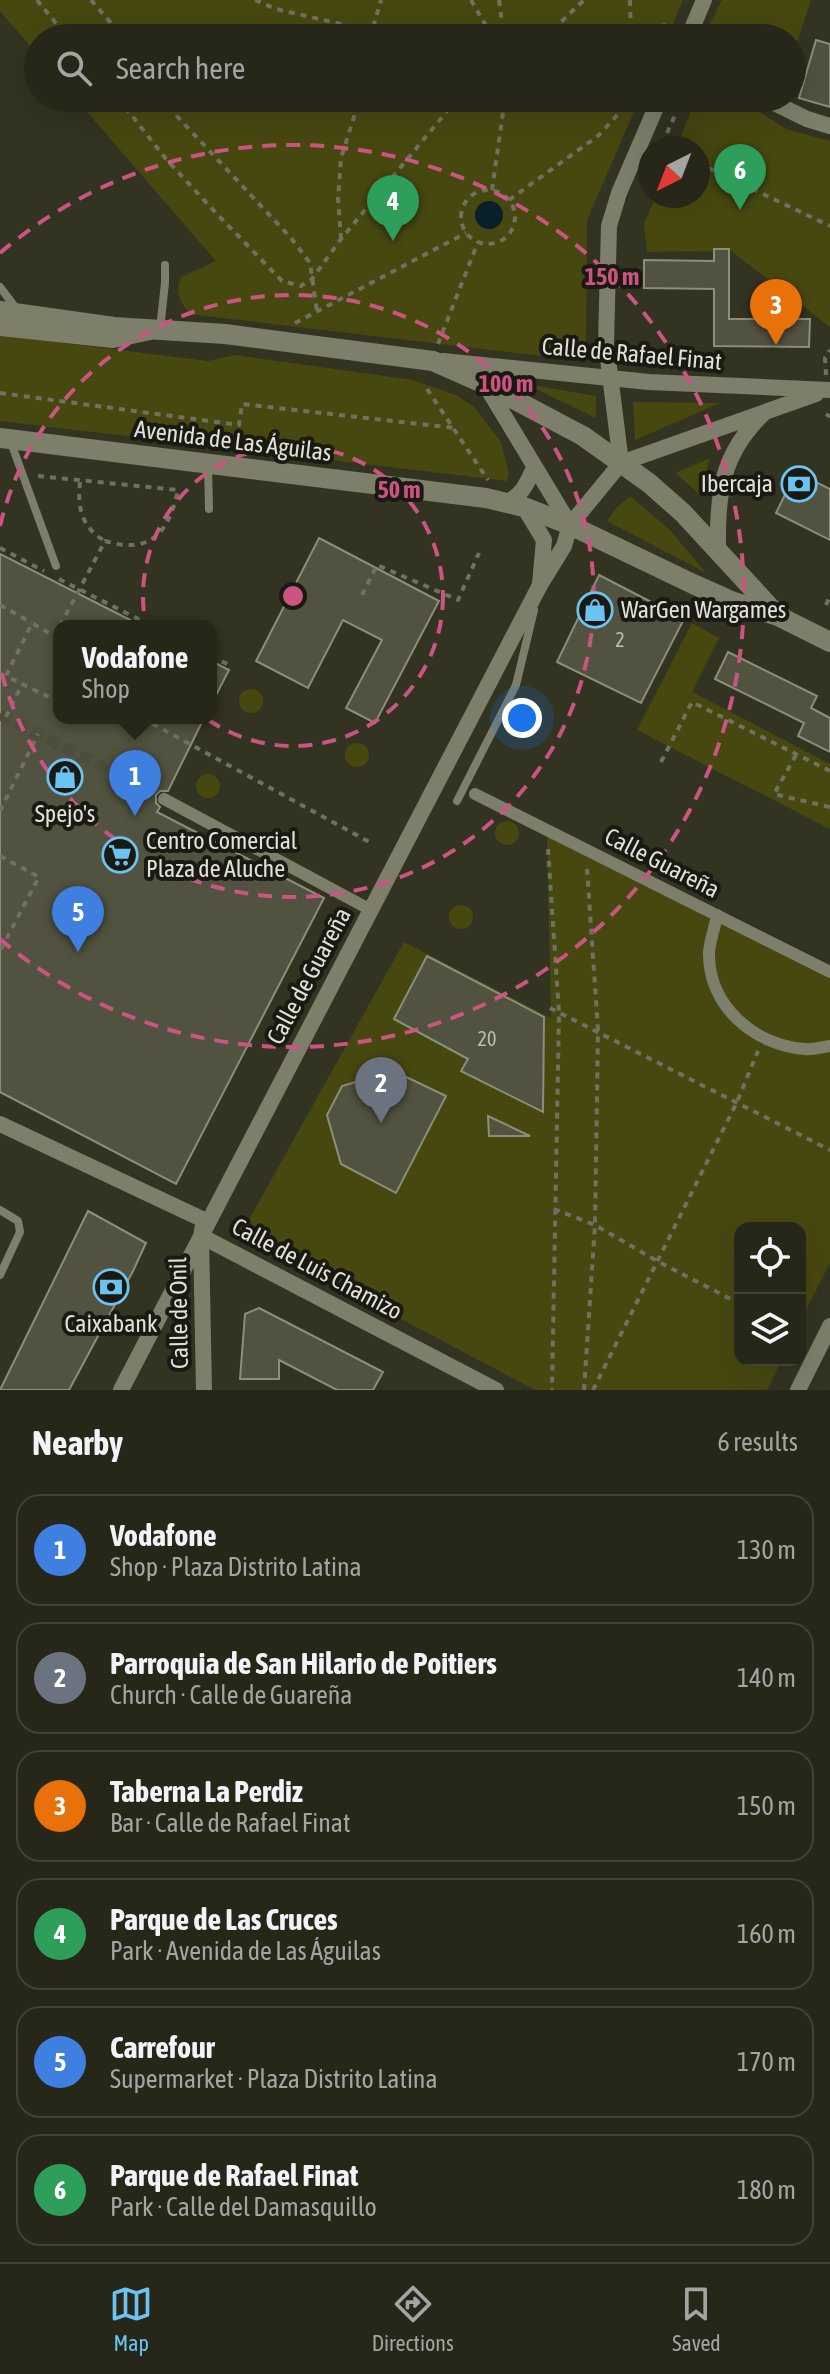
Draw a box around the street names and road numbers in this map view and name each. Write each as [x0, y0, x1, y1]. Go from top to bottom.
street label: Calle de Rafael Finat [541, 332, 723, 375]
street label: Avenida de Las Águilas [133, 415, 333, 466]
street label: Calle Guareña [600, 822, 724, 903]
street label: Calle de Guareña [261, 903, 356, 1049]
street label: Calle de Luis Chamizo [228, 1212, 407, 1325]
street label: Calle de Onil [164, 1256, 193, 1369]

